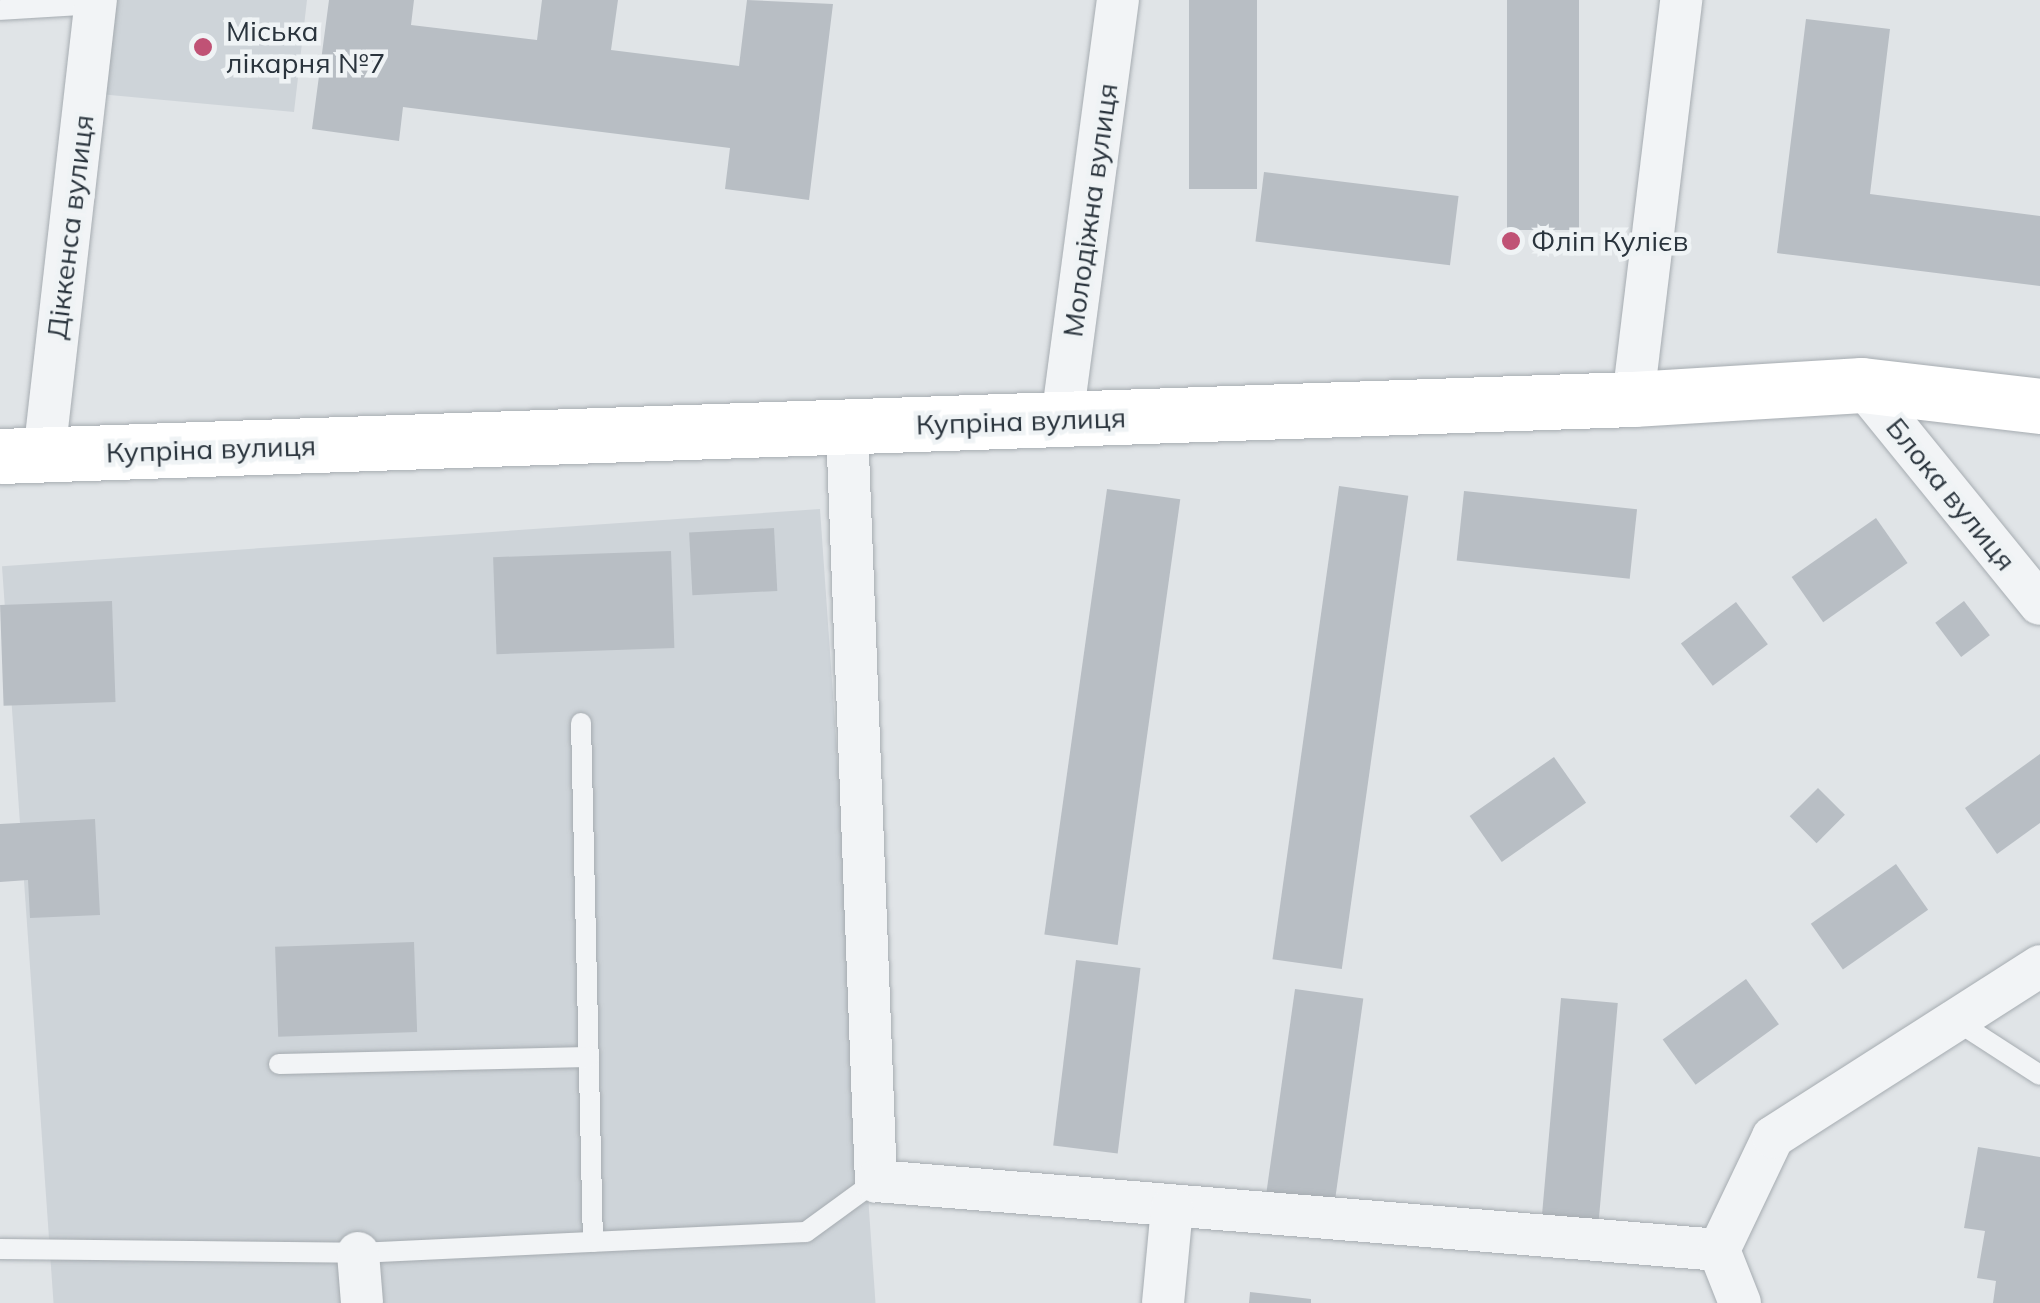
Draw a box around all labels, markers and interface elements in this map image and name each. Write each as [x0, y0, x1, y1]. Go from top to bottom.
place label: Міська лікарня №7 [226, 14, 385, 80]
marker: Міська лікарня №7 [190, 34, 216, 60]
street label: Молодіжна вулиця [1056, 81, 1124, 339]
street label: Діккенса вулиця [40, 113, 100, 341]
place label: Фліп Кулієв [1531, 224, 1688, 258]
marker: Фліп Кулієв [1500, 230, 1522, 252]
street label: Купріна вулиця [915, 401, 1127, 441]
street label: Блока вулиця [1879, 411, 2023, 577]
street label: Купріна вулиця [105, 429, 317, 469]

